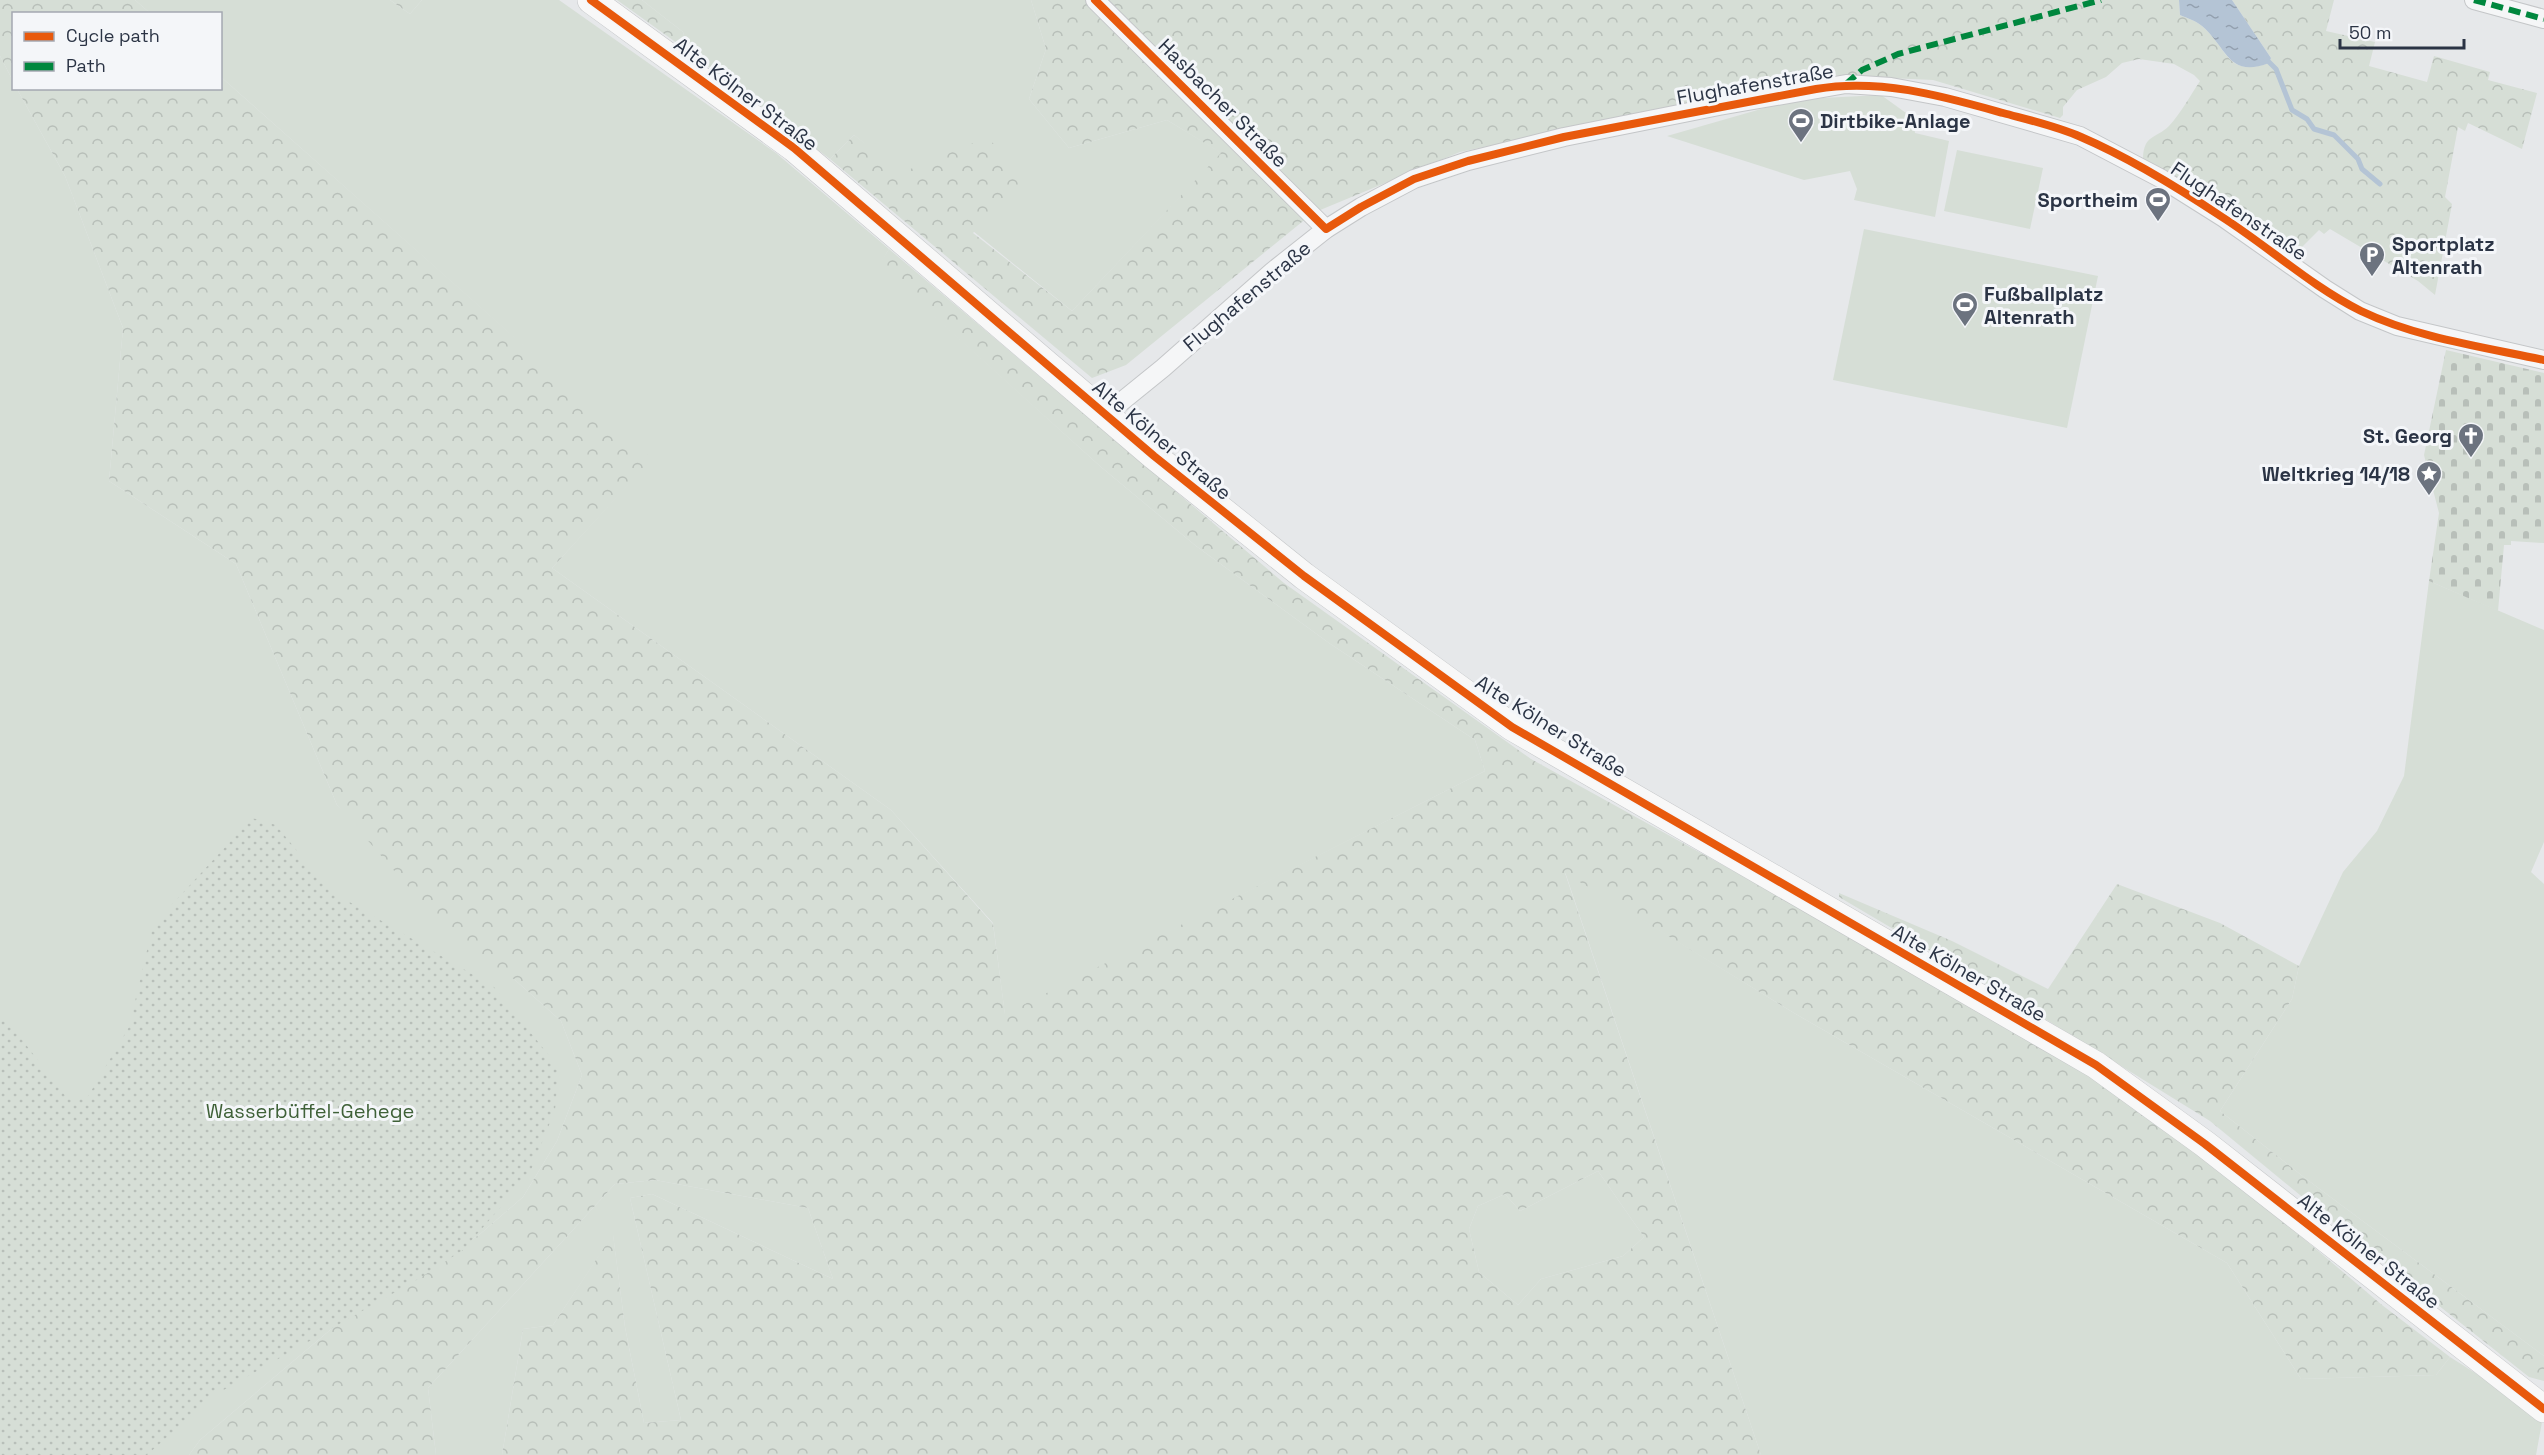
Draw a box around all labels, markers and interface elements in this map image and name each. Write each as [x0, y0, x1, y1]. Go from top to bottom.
legend [12, 12, 222, 90]
scale bar [2340, 12, 2464, 50]
text: 50 m [2349, 21, 2391, 44]
text: Cycle path [66, 24, 160, 47]
street label: Alte Kölner Straße [669, 31, 823, 157]
street label: Hasbacher Straße [1153, 33, 1293, 173]
text: Path [66, 54, 106, 77]
street label: Flughafenstraße [1674, 57, 1836, 111]
sports icon: Dirtbike-Anlage [1786, 106, 1816, 144]
place label: Dirtbike-Anlage [1820, 108, 1970, 134]
street label: Flughafenstraße [2166, 156, 2312, 266]
sports icon: Sportheim [2143, 185, 2173, 223]
place label: Sportheim [2038, 187, 2138, 213]
place label: Sportplatz Altenrath [2392, 231, 2495, 280]
street label: Flughafenstraße [1178, 235, 1316, 357]
parking icon: Sportplatz Altenrath [2357, 240, 2387, 278]
place label: Fußballplatz Altenrath [1984, 281, 2103, 330]
sports icon: Fußballplatz Altenrath [1950, 290, 1980, 328]
street label: Alte Kölner Straße [1087, 374, 1237, 506]
church icon: St. Georg [2456, 421, 2486, 459]
place label: St. Georg [2363, 423, 2452, 449]
place icon: Weltkrieg 14/18 [2414, 459, 2444, 497]
place label: Weltkrieg 14/18 [2262, 461, 2410, 487]
street label: Alte Kölner Straße [1470, 669, 1632, 783]
street label: Alte Kölner Straße [1887, 918, 2051, 1028]
park label: Wasserbüffel-Gehege [206, 1098, 414, 1124]
street label: Alte Kölner Straße [2293, 1187, 2445, 1315]

